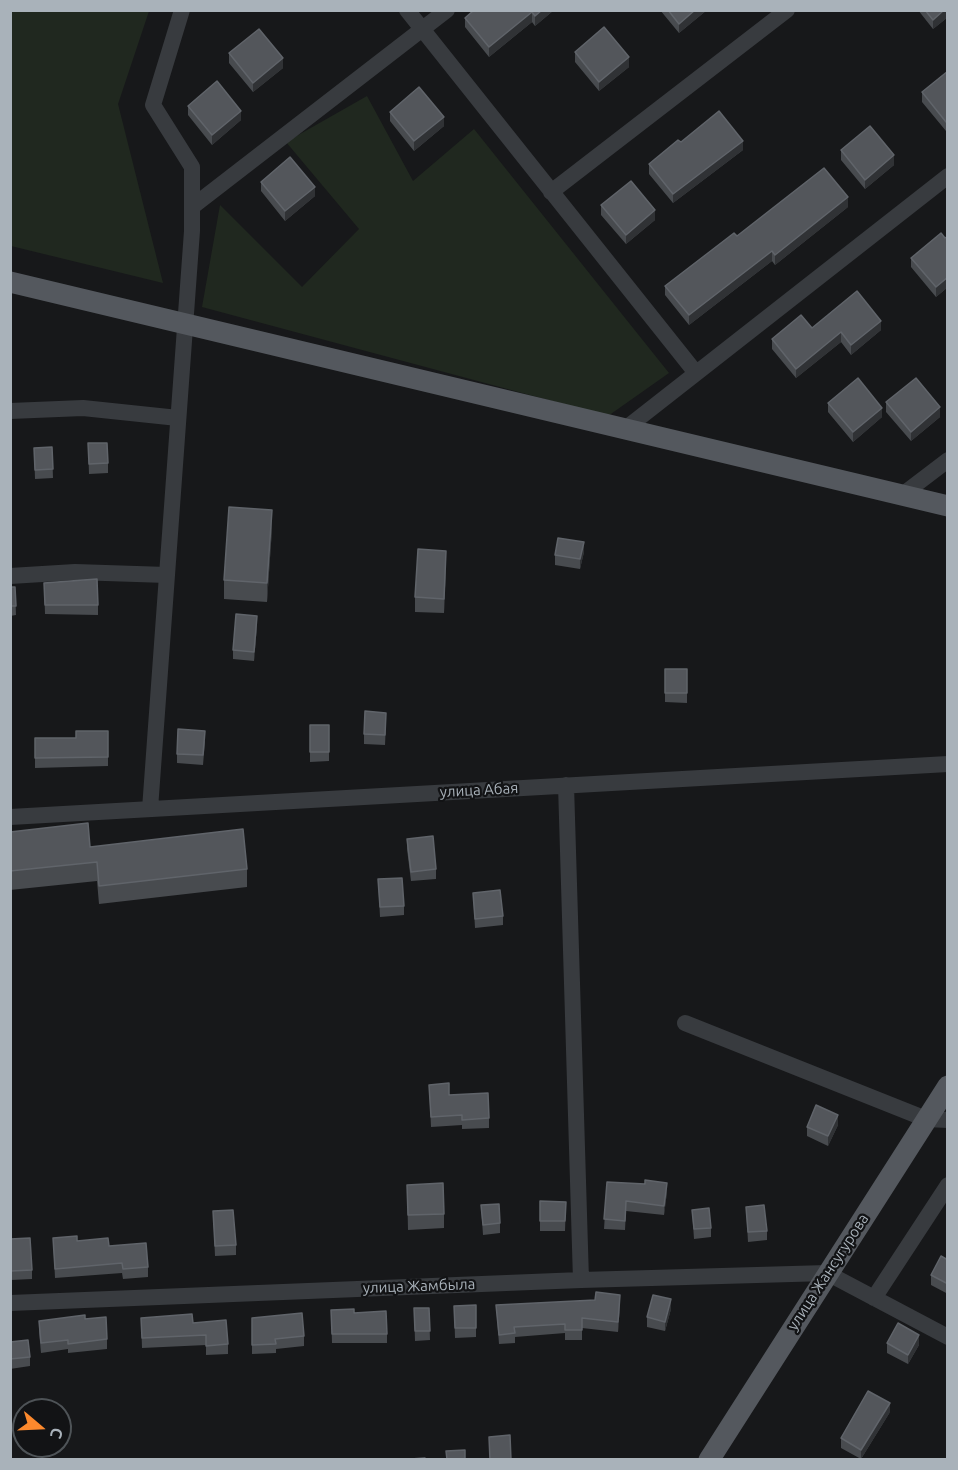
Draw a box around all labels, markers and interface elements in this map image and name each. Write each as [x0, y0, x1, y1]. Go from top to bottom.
street label: улица Абая [439, 779, 519, 801]
street label: улица Жансугурова [784, 1210, 872, 1334]
street label: улица Жамбыла [362, 1275, 476, 1297]
north arrow [12, 1398, 72, 1458]
text: С [47, 1425, 67, 1441]

